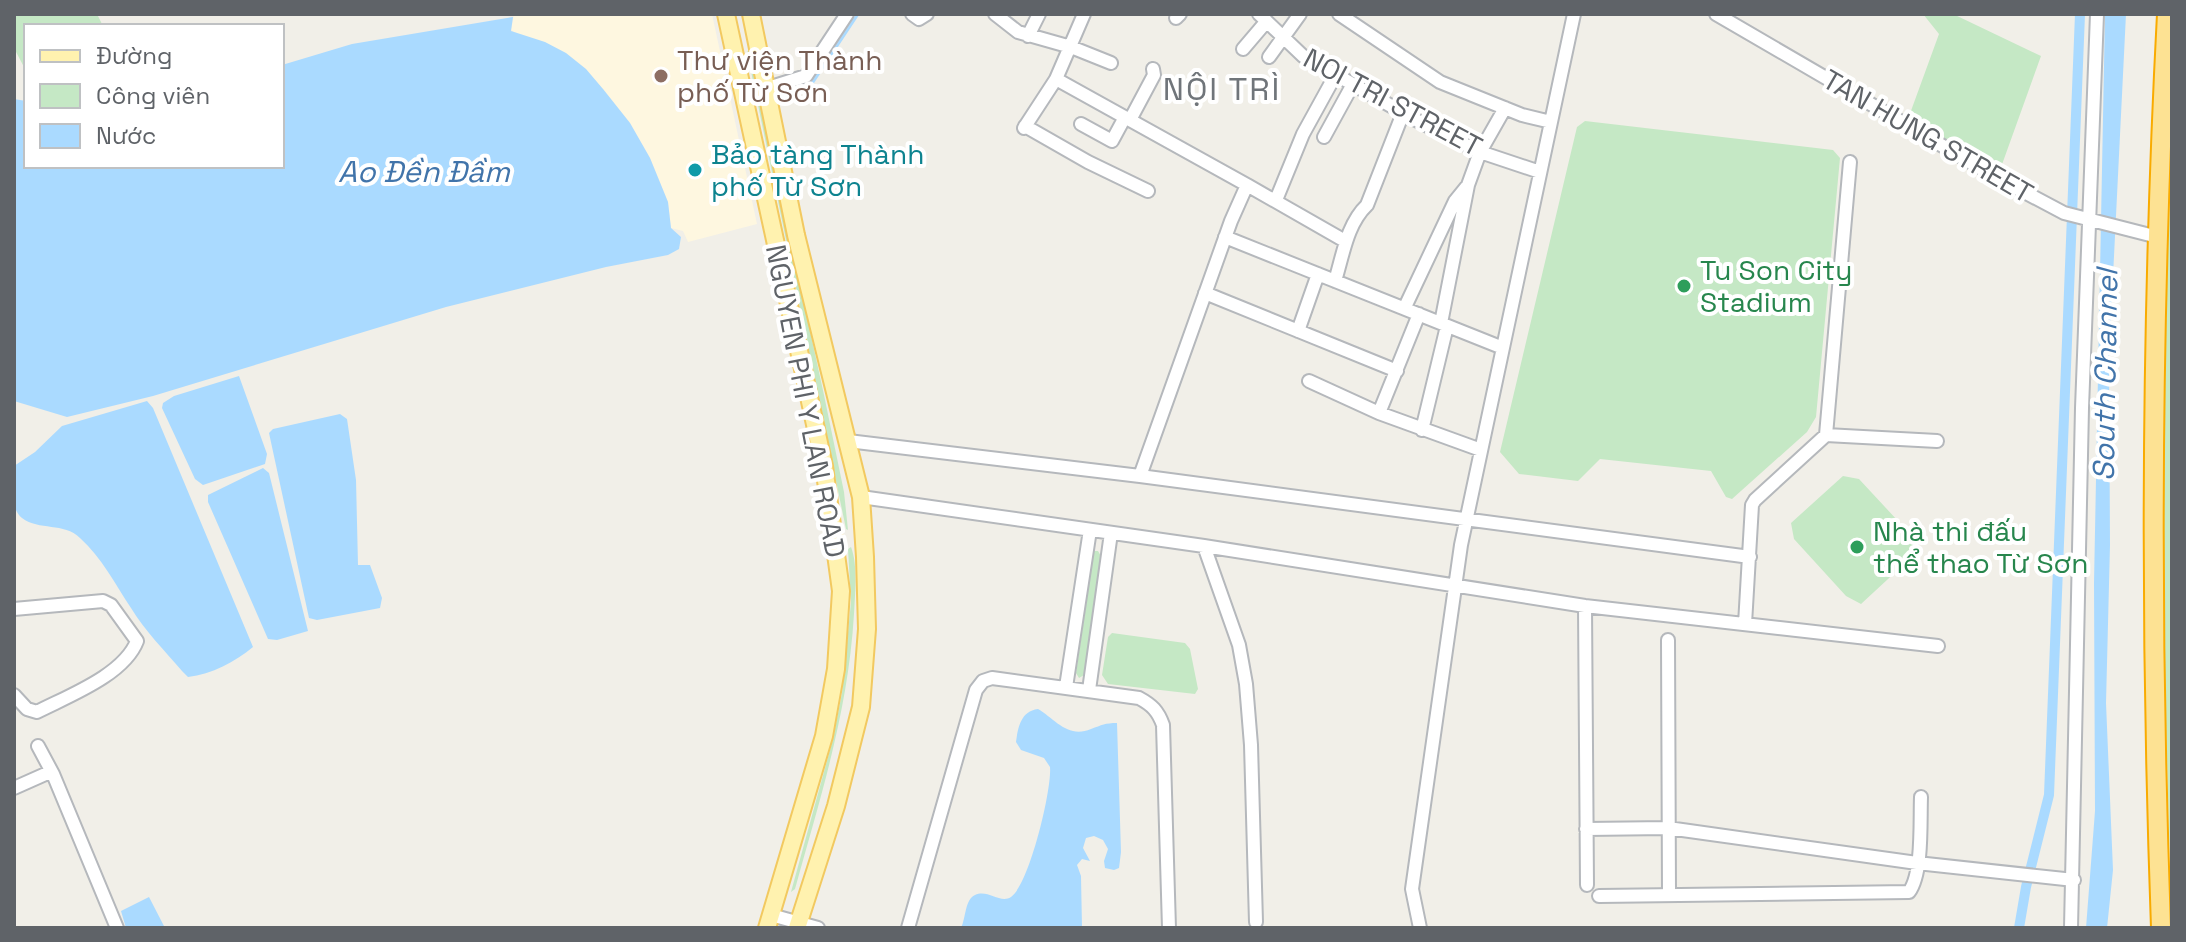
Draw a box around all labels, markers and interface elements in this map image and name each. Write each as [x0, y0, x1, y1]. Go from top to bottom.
legend [24, 24, 284, 168]
text: Đường [96, 40, 172, 71]
street label: NOI TRI STREET [1297, 40, 1489, 164]
place label: Thư viện Thành phố Từ Sơn [677, 42, 882, 110]
street label: TAN HUNG STREET [1816, 61, 2040, 211]
marker: Thư viện Thành phố Từ Sơn [652, 67, 670, 85]
district label: NỘI TRÌ [1163, 69, 1281, 109]
text: Công viên [96, 80, 210, 111]
text: Nước [96, 120, 156, 151]
place label: Bảo tàng Thành phố Từ Sơn [711, 136, 924, 204]
water label: Ao Đền Đầm [338, 152, 511, 191]
marker: Bảo tàng Thành phố Từ Sơn [686, 161, 704, 179]
street label: NGUYEN PHI Y LAN ROAD [758, 241, 854, 561]
place label: Tu Son City Stadium [1700, 252, 1852, 320]
water label: South Channel [2084, 265, 2126, 481]
marker: Tu Son City Stadium [1675, 277, 1693, 295]
place label: Nhà thi đấu thể thao Từ Sơn [1873, 513, 2088, 581]
marker: Nhà thi đấu thể thao Từ Sơn [1848, 538, 1866, 556]

